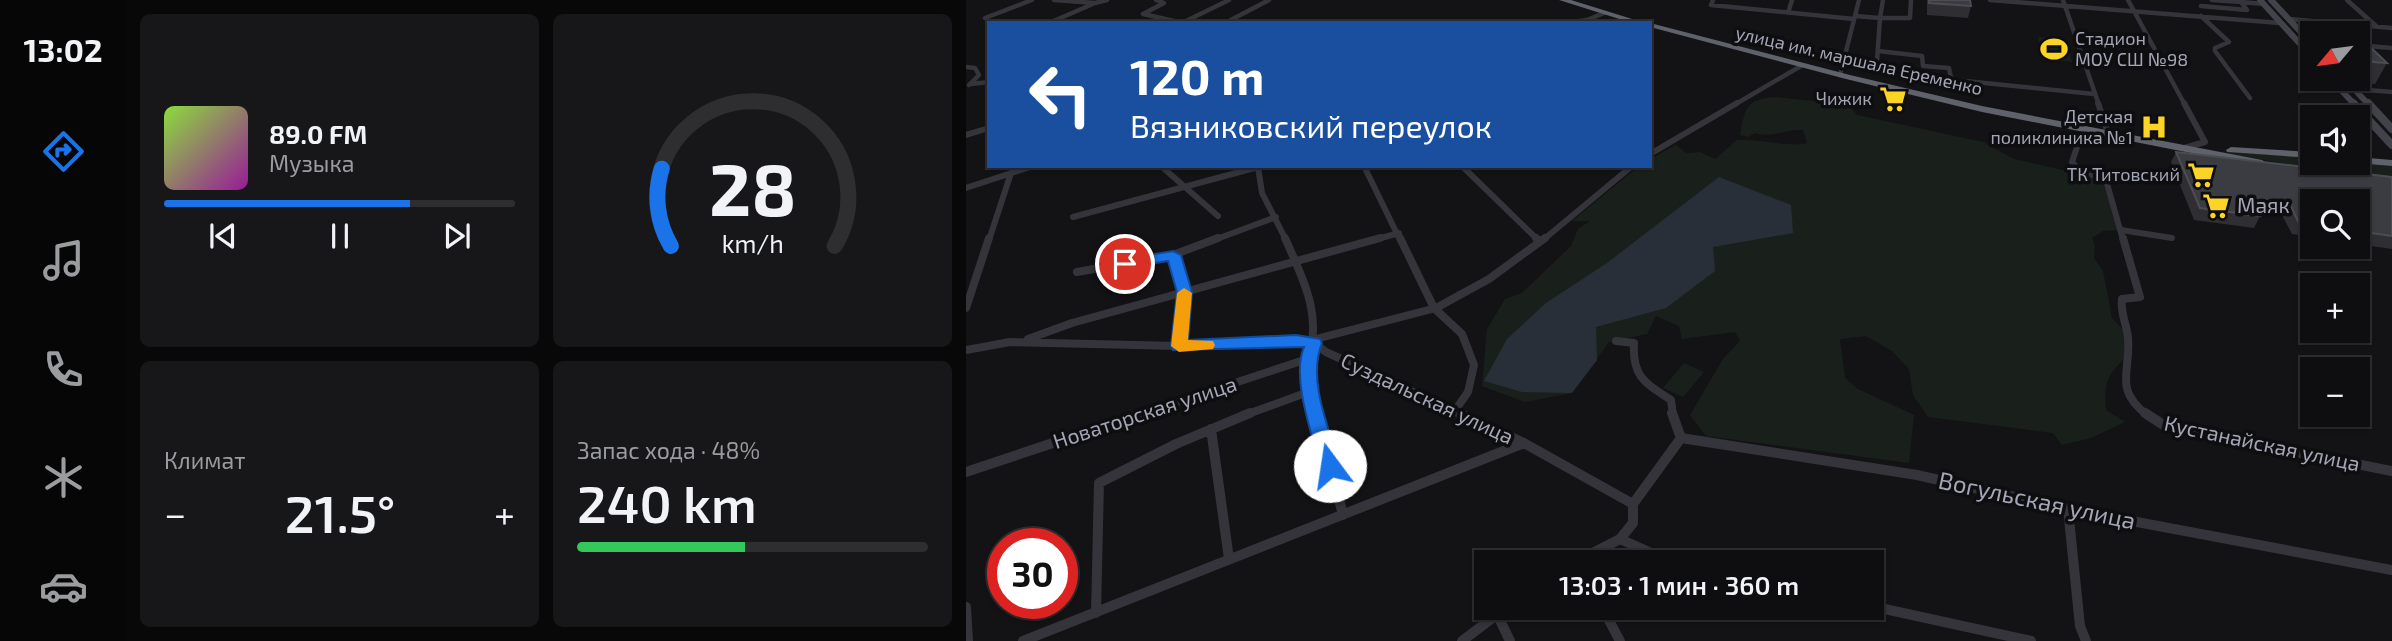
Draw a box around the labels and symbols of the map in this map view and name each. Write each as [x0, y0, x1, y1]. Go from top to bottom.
street label: улица им. маршала Еременко [1734, 21, 1985, 99]
north arrow [2300, 21, 2370, 91]
place label: Стадион МОУ СШ №98 [2075, 27, 2188, 70]
sports icon: Стадион МОУ СШ №98 [2039, 34, 2069, 64]
supermarket icon: Чижик [1878, 84, 1908, 114]
place label: Чижик [1816, 87, 1872, 109]
place label: Детская поликлиника №1 [1990, 105, 2133, 148]
hospital icon: Детская поликлиника №1 [2139, 112, 2169, 142]
supermarket icon: ТК Титовский [2186, 160, 2216, 190]
place label: ТК Титовский [2067, 163, 2180, 185]
supermarket icon: Маяк [2201, 191, 2231, 221]
place label: Маяк [2237, 192, 2290, 217]
pin [1095, 234, 1155, 294]
street label: Суздальская улица [1337, 347, 1518, 450]
street label: Новаторская улица [1050, 370, 1240, 454]
street label: Кустанайская улица [2162, 410, 2363, 476]
position arrow [1293, 429, 1367, 503]
street label: Вогульская улица [1936, 464, 2139, 536]
speed limit sign: 30 [987, 528, 1078, 619]

